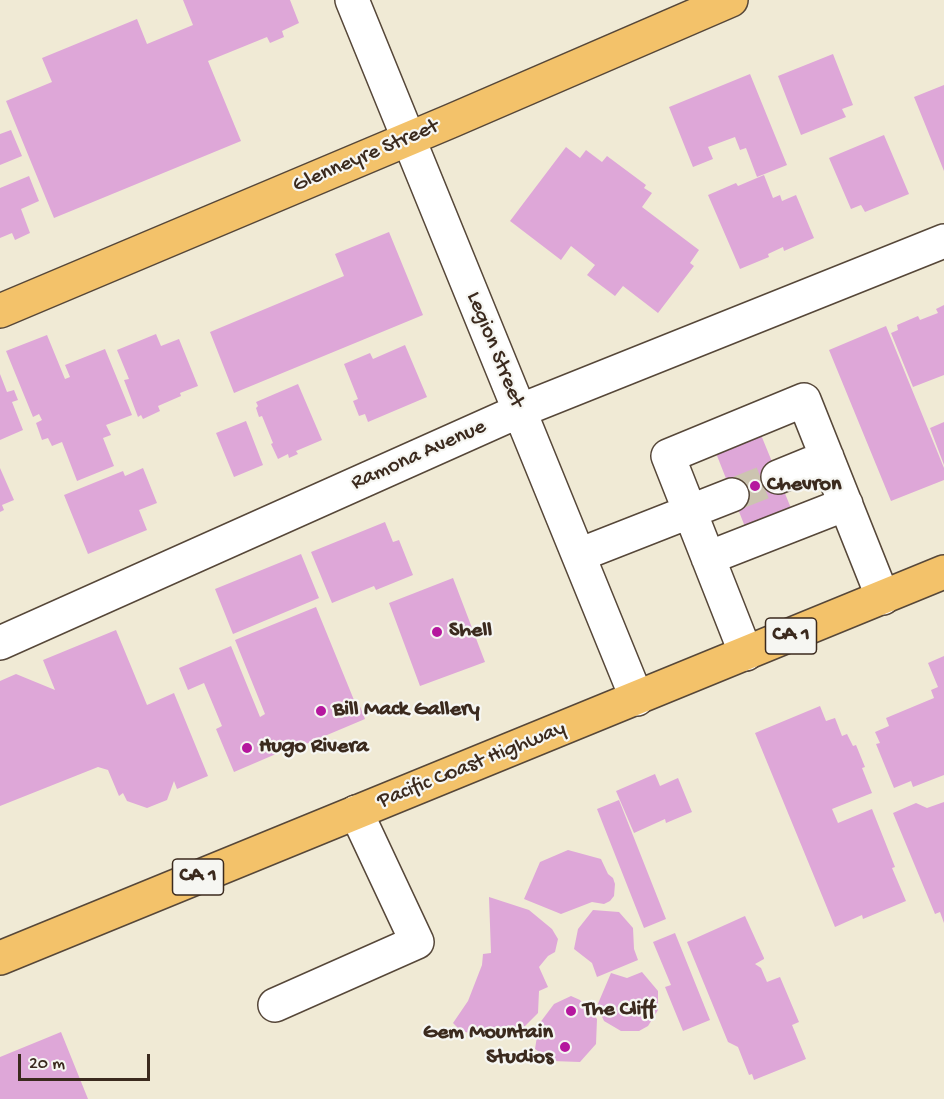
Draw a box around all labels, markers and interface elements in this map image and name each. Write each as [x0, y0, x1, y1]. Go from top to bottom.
street label: Glenneyre Street [289, 114, 443, 200]
street label: Legion Street [459, 288, 529, 412]
street label: Ramona Avenue [347, 414, 491, 498]
place label: Chevron [767, 473, 841, 499]
marker: Chevron [748, 479, 762, 493]
road number: CA 1 [766, 618, 816, 654]
place label: Shell [449, 619, 492, 645]
marker: Shell [430, 625, 444, 639]
place label: Bill Mack Gallery [333, 698, 480, 724]
marker: Bill Mack Gallery [314, 704, 328, 718]
street label: Pacific Coast Highway [374, 716, 570, 816]
place label: Hugo Rivera [259, 735, 368, 761]
marker: Hugo Rivera [240, 741, 254, 755]
road number: CA 1 [172, 859, 224, 895]
place label: The Cliff [583, 998, 655, 1024]
marker: The Cliff [564, 1004, 578, 1018]
place label: Gem Mountain Studios [423, 1021, 553, 1072]
marker: Gem Mountain Studios [558, 1040, 572, 1054]
scale bar [21, 1042, 153, 1080]
text: 20 m [29, 1054, 65, 1075]

